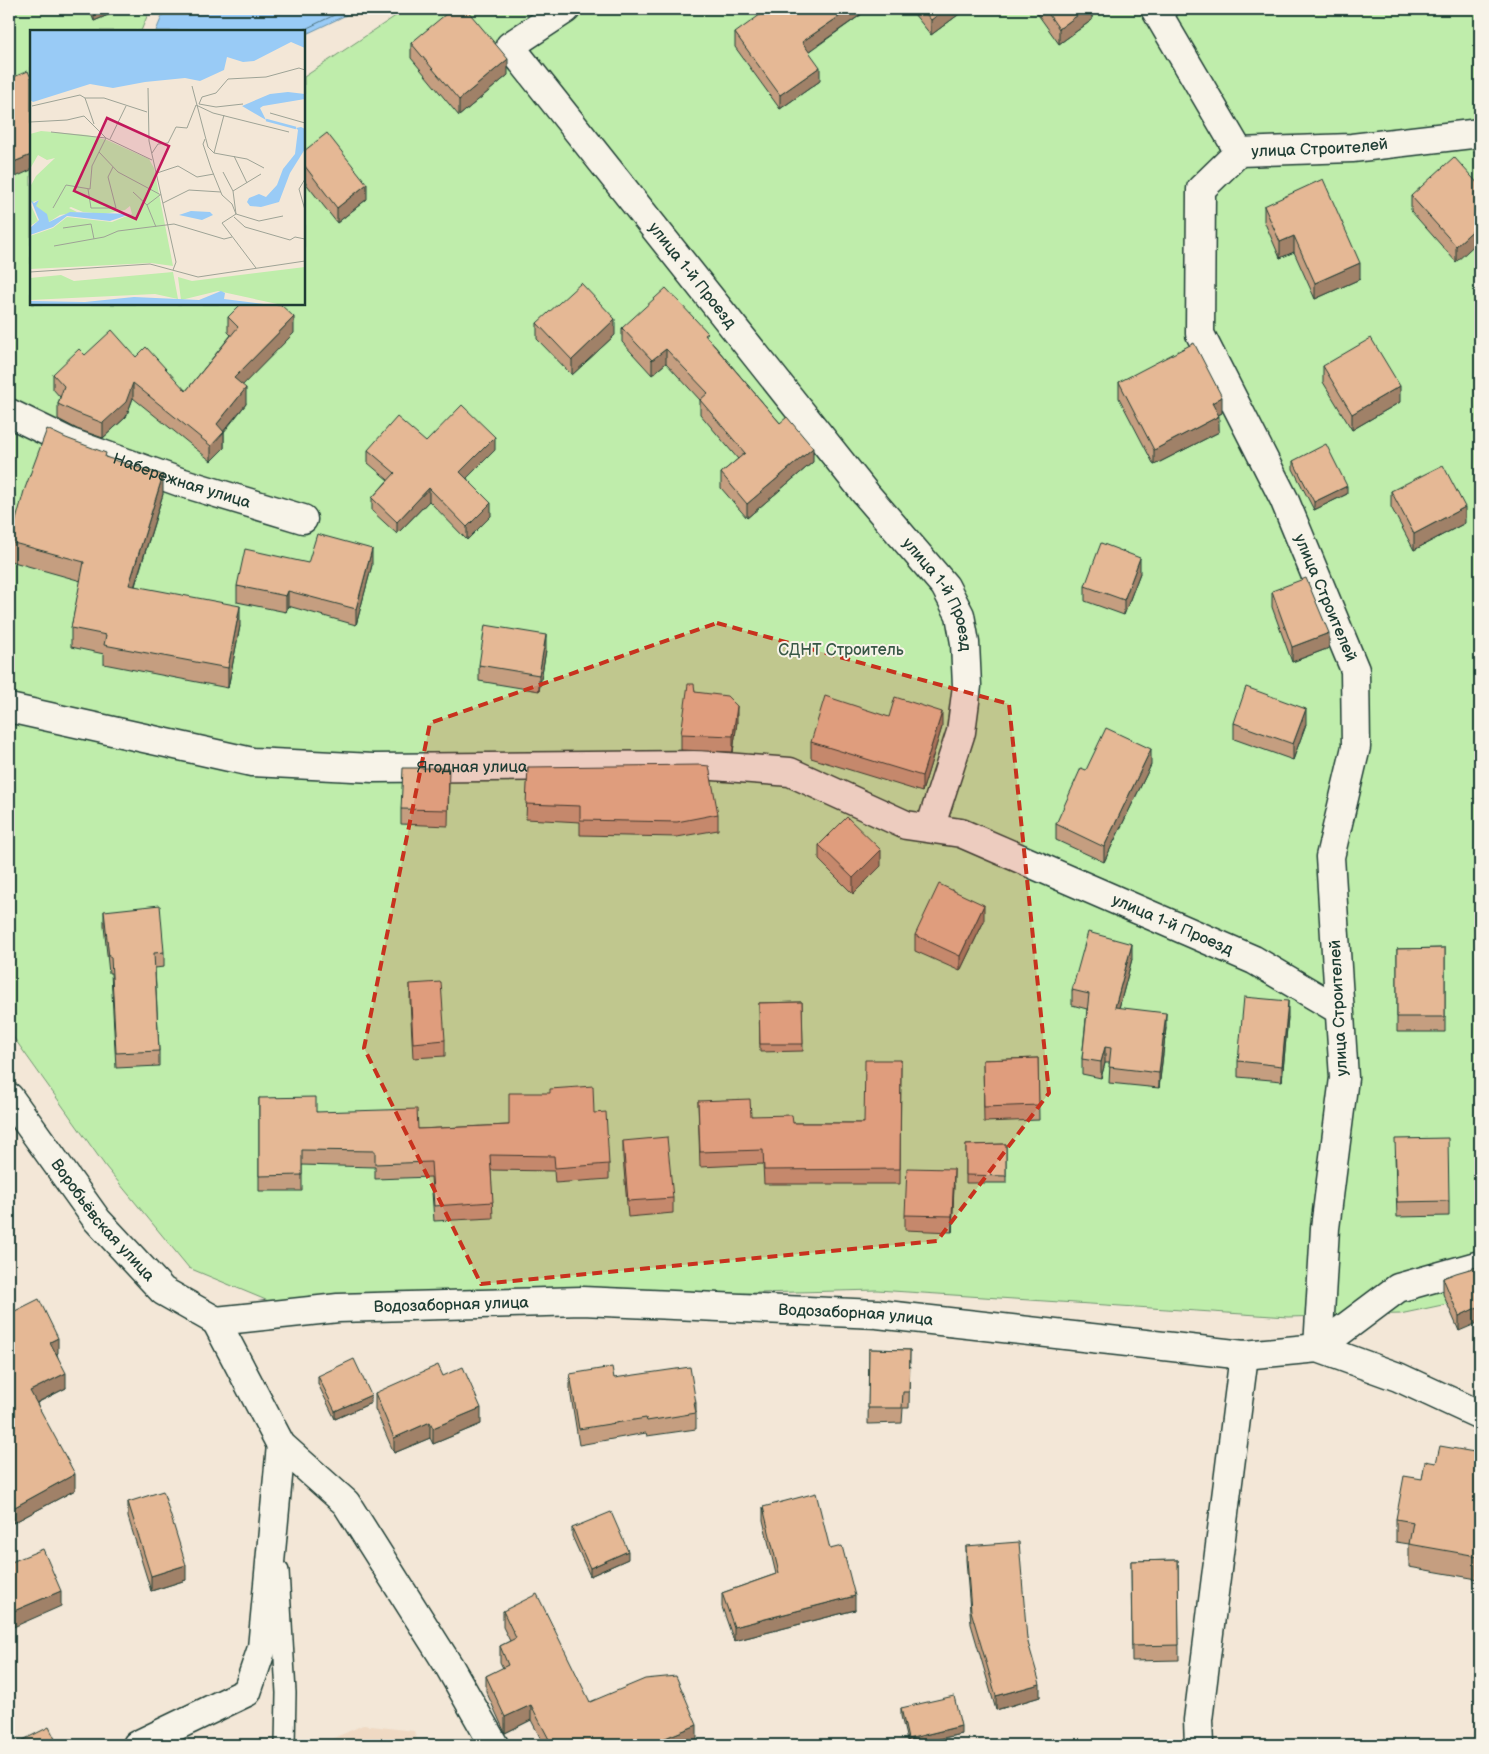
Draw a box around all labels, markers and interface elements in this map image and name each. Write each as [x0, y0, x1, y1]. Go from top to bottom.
inset map [30, 30, 305, 305]
street label: улица Строителей [1251, 134, 1389, 161]
street label: улица 1-й Проезд [644, 219, 740, 332]
street label: Набережная улица [110, 449, 254, 512]
street label: улица Строителей [1290, 531, 1360, 665]
street label: улица 1-й Проезд [898, 534, 975, 652]
park label: СДНТ Строитель [778, 641, 904, 660]
street label: Ягодная улица [416, 757, 528, 777]
street label: улица 1-й Проезд [1109, 890, 1236, 959]
street label: улица Строителей [1326, 939, 1352, 1077]
street label: Воробьёвская улица [47, 1155, 159, 1286]
street label: Водозаборная улица [373, 1293, 530, 1316]
street label: Водозаборная улица [778, 1300, 935, 1330]

